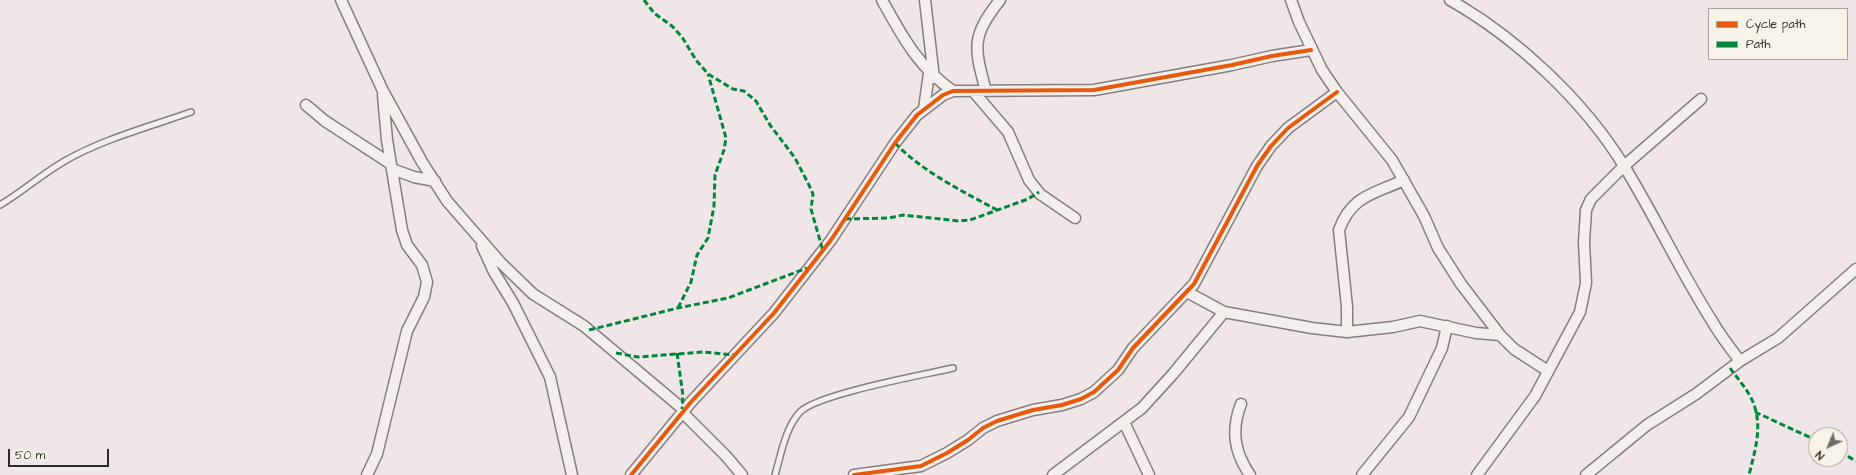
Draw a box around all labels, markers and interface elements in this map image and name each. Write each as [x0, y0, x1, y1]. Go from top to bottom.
legend [1708, 8, 1848, 60]
text: Cycle path [1746, 16, 1805, 33]
text: Path [1746, 36, 1771, 53]
north arrow [1808, 427, 1848, 467]
scale bar [10, 441, 111, 467]
text: 50 m [15, 447, 45, 464]
text: N [1812, 447, 1828, 463]

